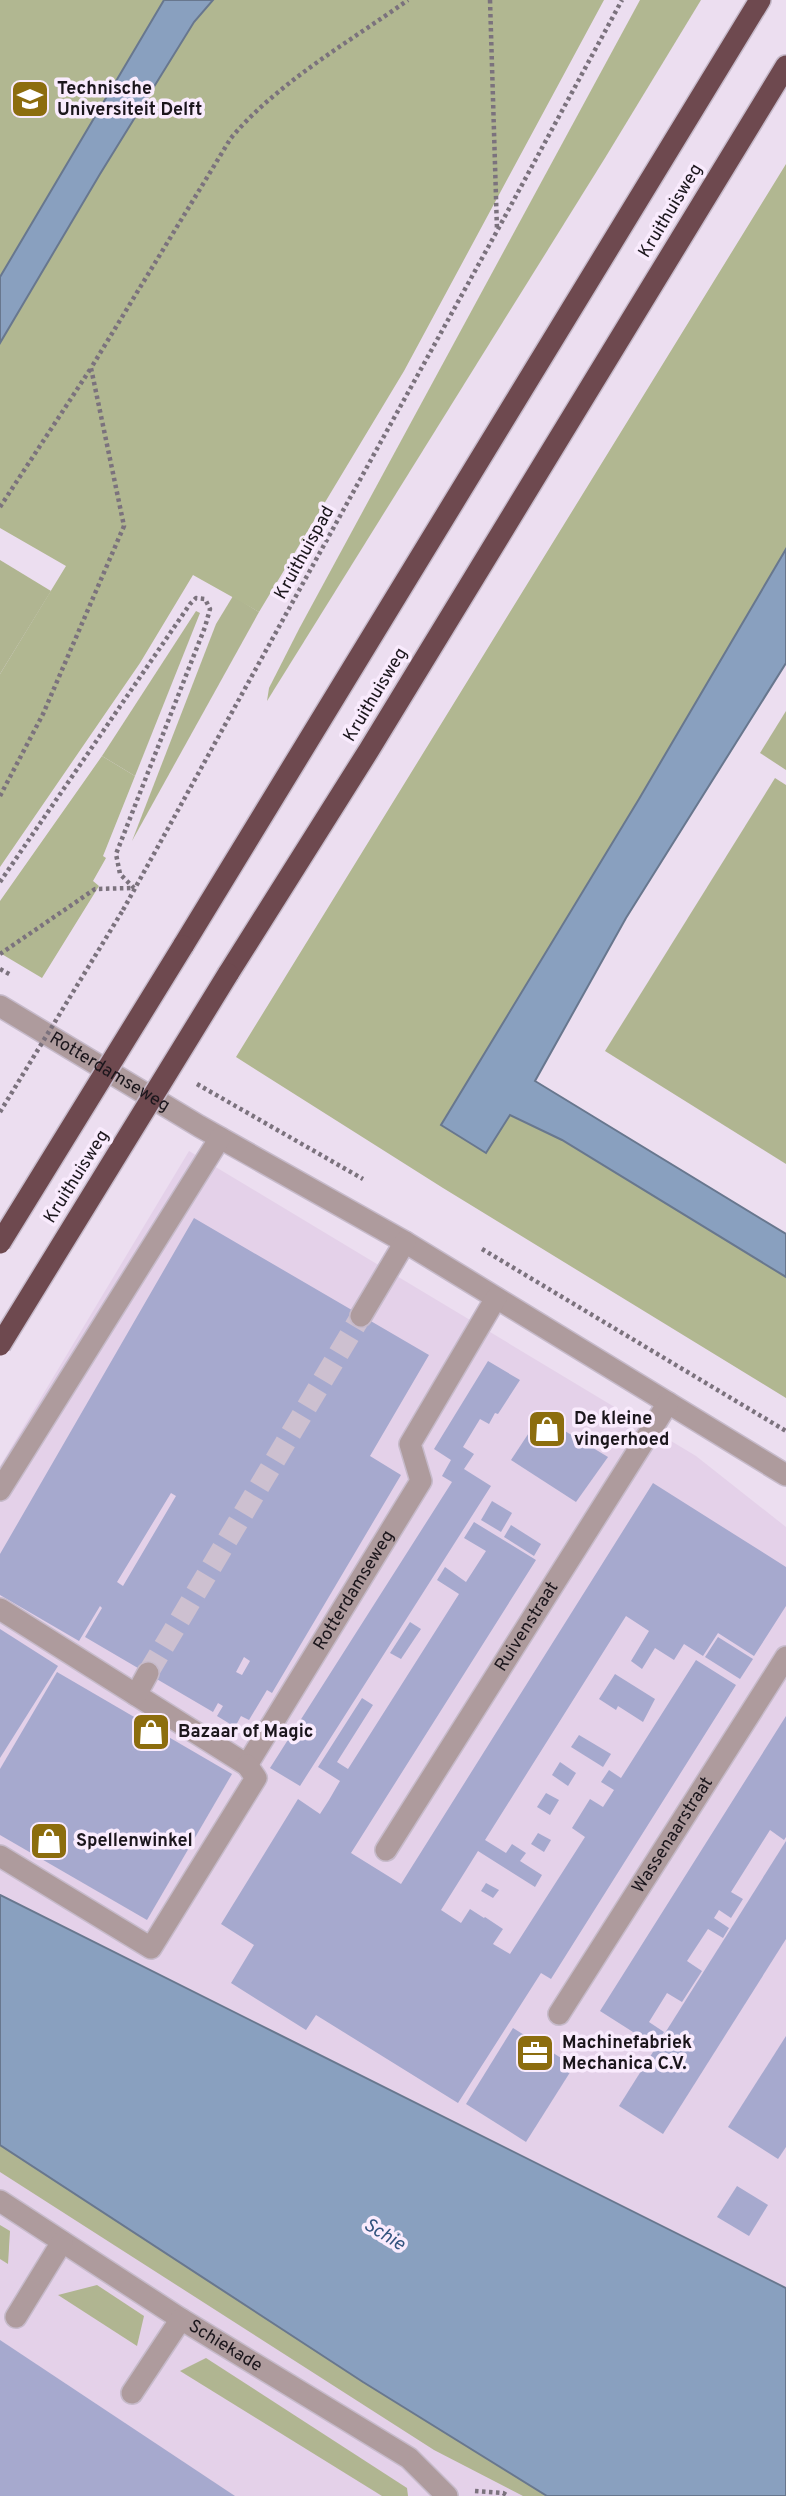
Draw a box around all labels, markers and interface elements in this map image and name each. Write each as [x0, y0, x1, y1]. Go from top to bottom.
school or university icon: Technische Universiteit Delft [9, 78, 51, 120]
place label: Technische Universiteit Delft [57, 78, 202, 122]
street label: Kruithuisweg [634, 160, 708, 262]
street label: Kruithuispad [270, 502, 340, 604]
street label: Kruithuisweg [339, 644, 413, 746]
street label: Rotterdamseweg [45, 1027, 174, 1117]
street label: Kruithuisweg [39, 1126, 115, 1228]
shop icon: De kleine vingerhoed [526, 1408, 568, 1450]
place label: De kleine vingerhoed [574, 1408, 669, 1452]
street label: Rotterdamseweg [309, 1526, 400, 1655]
street label: Ruivenstraat [490, 1577, 564, 1676]
shop icon: Bazaar of Magic [130, 1711, 172, 1753]
place label: Bazaar of Magic [178, 1721, 314, 1744]
street label: Wassenaarstraat [627, 1773, 718, 1898]
shop icon: Spellenwinkel [28, 1820, 70, 1862]
place label: Spellenwinkel [76, 1830, 193, 1853]
office icon: Machinefabriek Mechanica C.V. [514, 2032, 556, 2074]
place label: Machinefabriek Mechanica C.V. [562, 2032, 692, 2076]
water label: Schie [359, 2213, 409, 2257]
street label: Schiekade [184, 2315, 267, 2377]

